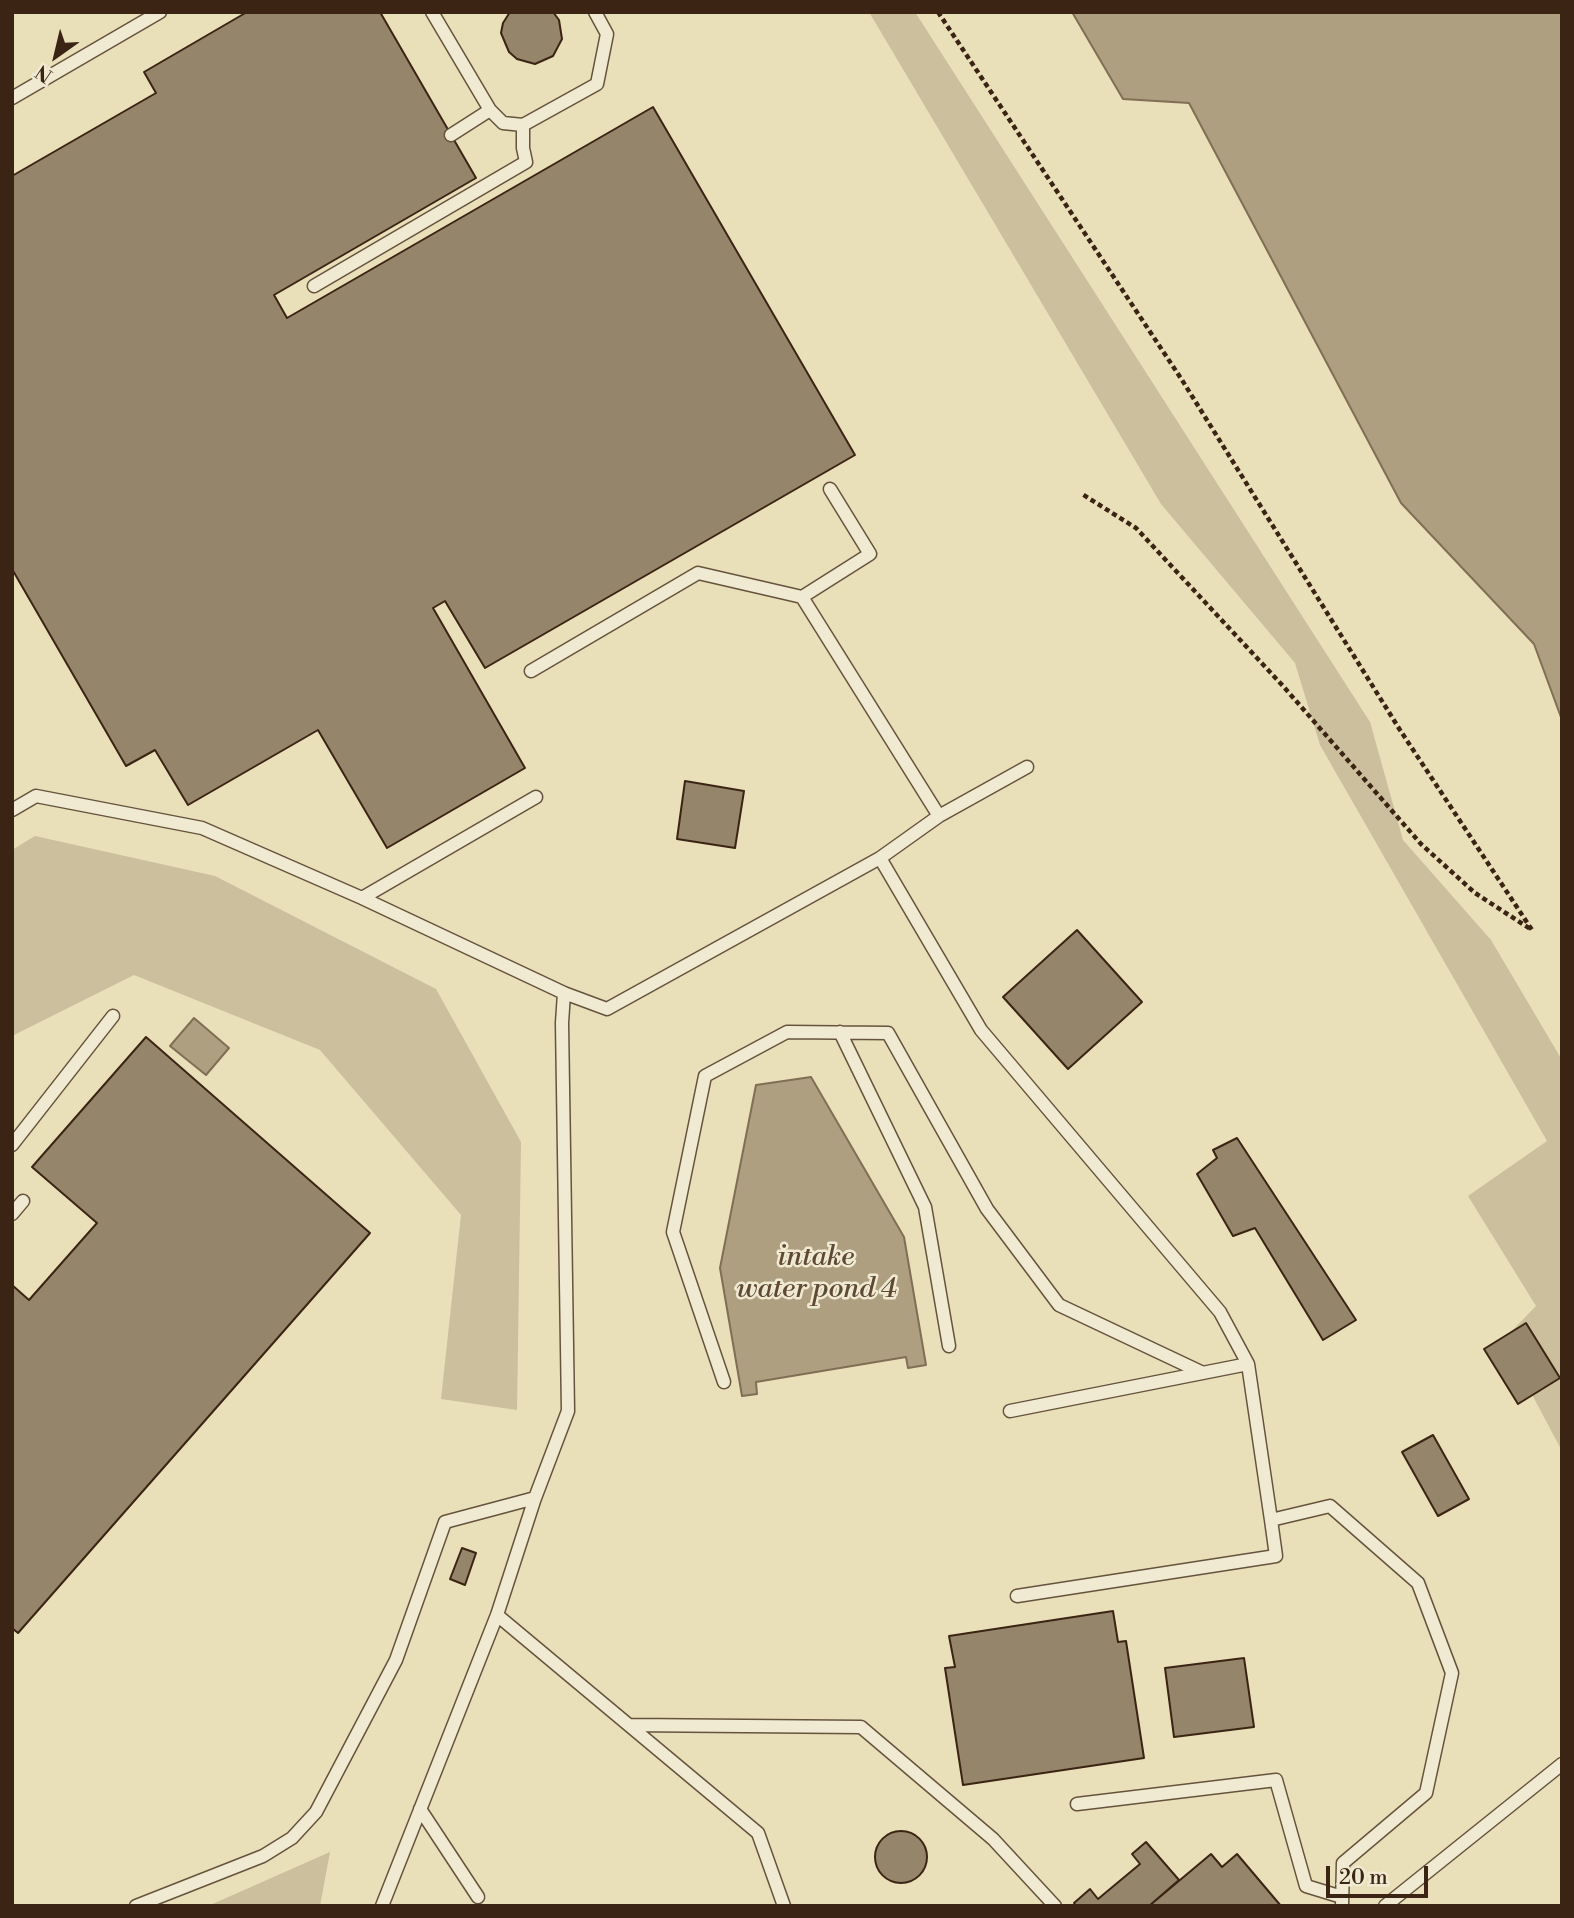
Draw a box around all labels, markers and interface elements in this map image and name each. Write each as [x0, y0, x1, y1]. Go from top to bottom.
north arrow [21, 21, 91, 91]
text: N [31, 59, 57, 88]
water label: intake water pond 4 [736, 1241, 896, 1307]
scale bar [1329, 1852, 1430, 1896]
text: 20 m [1339, 1865, 1388, 1891]

